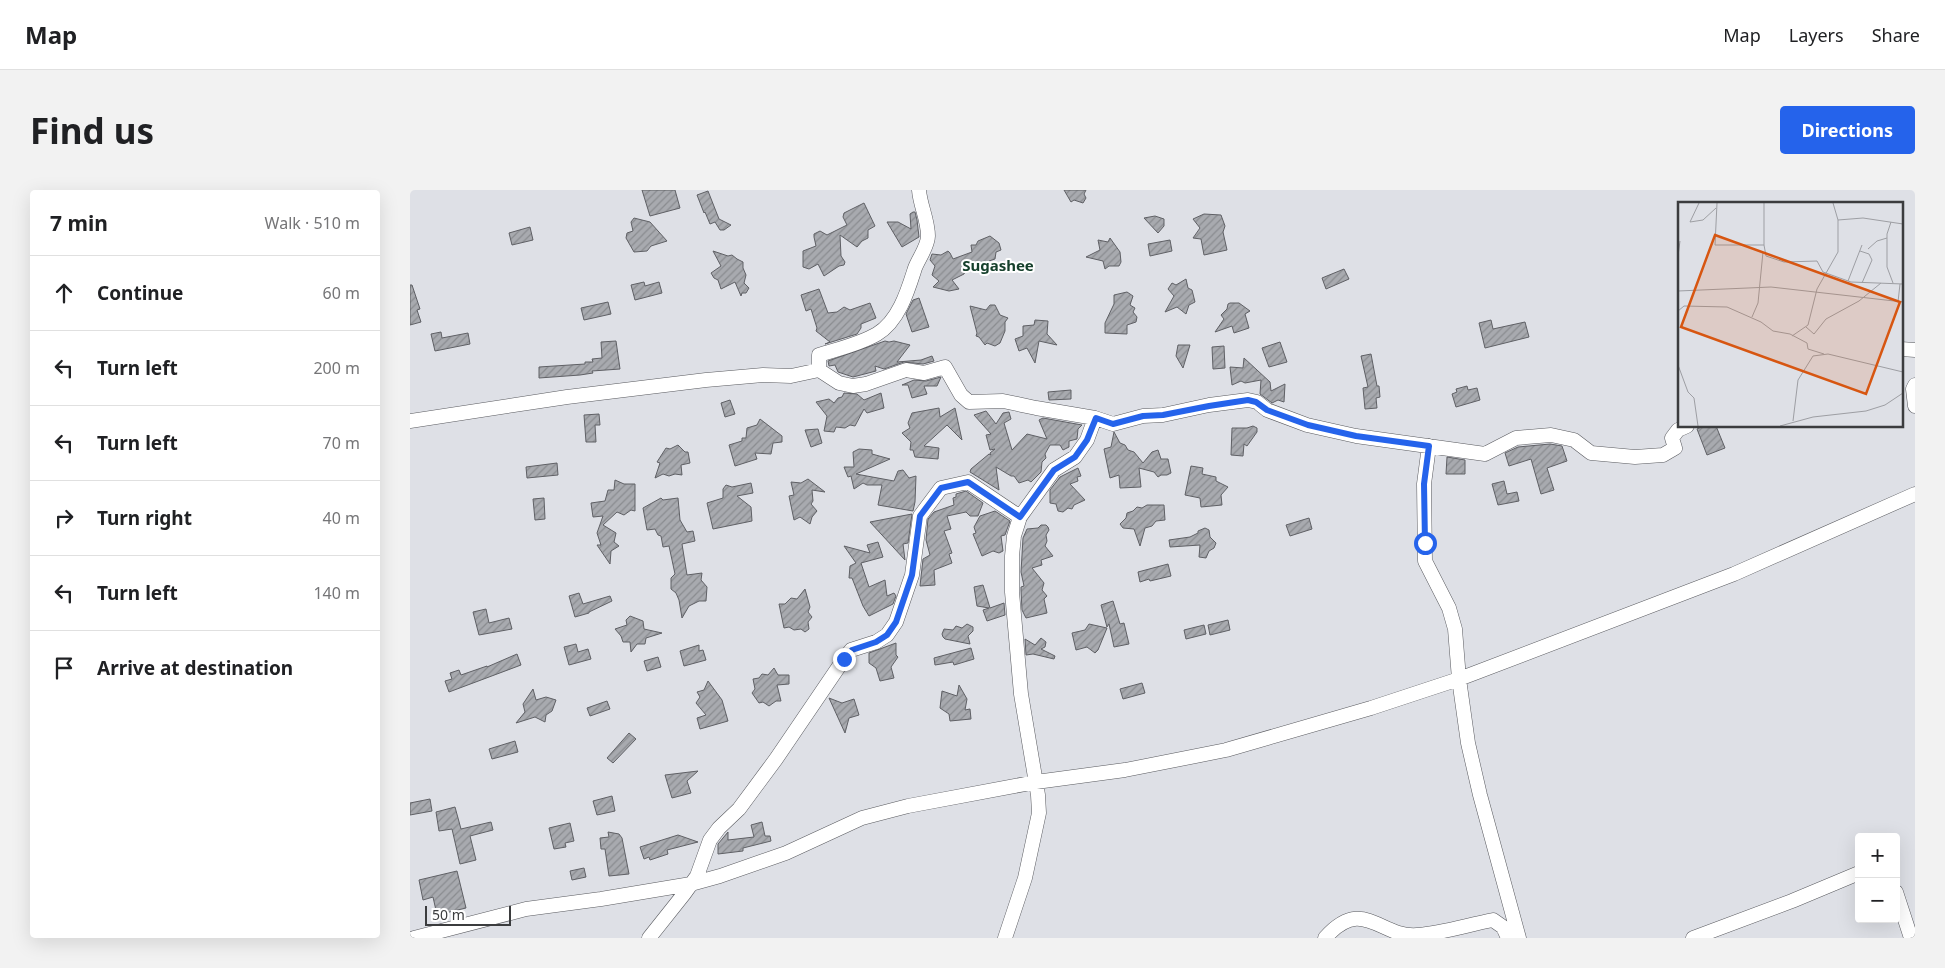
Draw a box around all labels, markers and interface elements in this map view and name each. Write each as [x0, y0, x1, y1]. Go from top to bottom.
text: Map [25, 18, 77, 51]
text: Map [1723, 23, 1761, 47]
text: Layers [1789, 23, 1844, 47]
text: Share [1872, 23, 1920, 47]
button: Directions [1780, 106, 1915, 154]
text: Find us [30, 107, 154, 154]
inset map [1678, 202, 1902, 428]
text: 7 min [50, 209, 108, 237]
text: Walk · 510 m [265, 212, 360, 234]
district label: Sugashee [962, 255, 1034, 275]
icon: ahead [50, 279, 78, 307]
text: Continue [97, 280, 183, 306]
text: 60 m [323, 282, 360, 304]
icon: left [50, 354, 78, 382]
text: Turn left [97, 355, 178, 381]
text: 200 m [313, 357, 360, 379]
icon: left [50, 429, 78, 457]
text: Turn left [97, 430, 178, 456]
text: 70 m [323, 432, 360, 454]
icon: right [50, 504, 78, 532]
text: Turn right [97, 505, 192, 531]
text: 40 m [323, 507, 360, 529]
route start [1414, 532, 1437, 555]
icon: left [50, 579, 78, 607]
text: Turn left [97, 580, 178, 606]
text: 140 m [313, 582, 360, 604]
route end [833, 648, 856, 671]
icon: arrive [50, 654, 78, 682]
text: Arrive at destination [97, 655, 293, 681]
map controls [1855, 833, 1900, 923]
button: + [1855, 833, 1900, 878]
button: − [1855, 878, 1900, 923]
scale bar [425, 903, 511, 926]
text: 50 m [432, 905, 465, 924]

